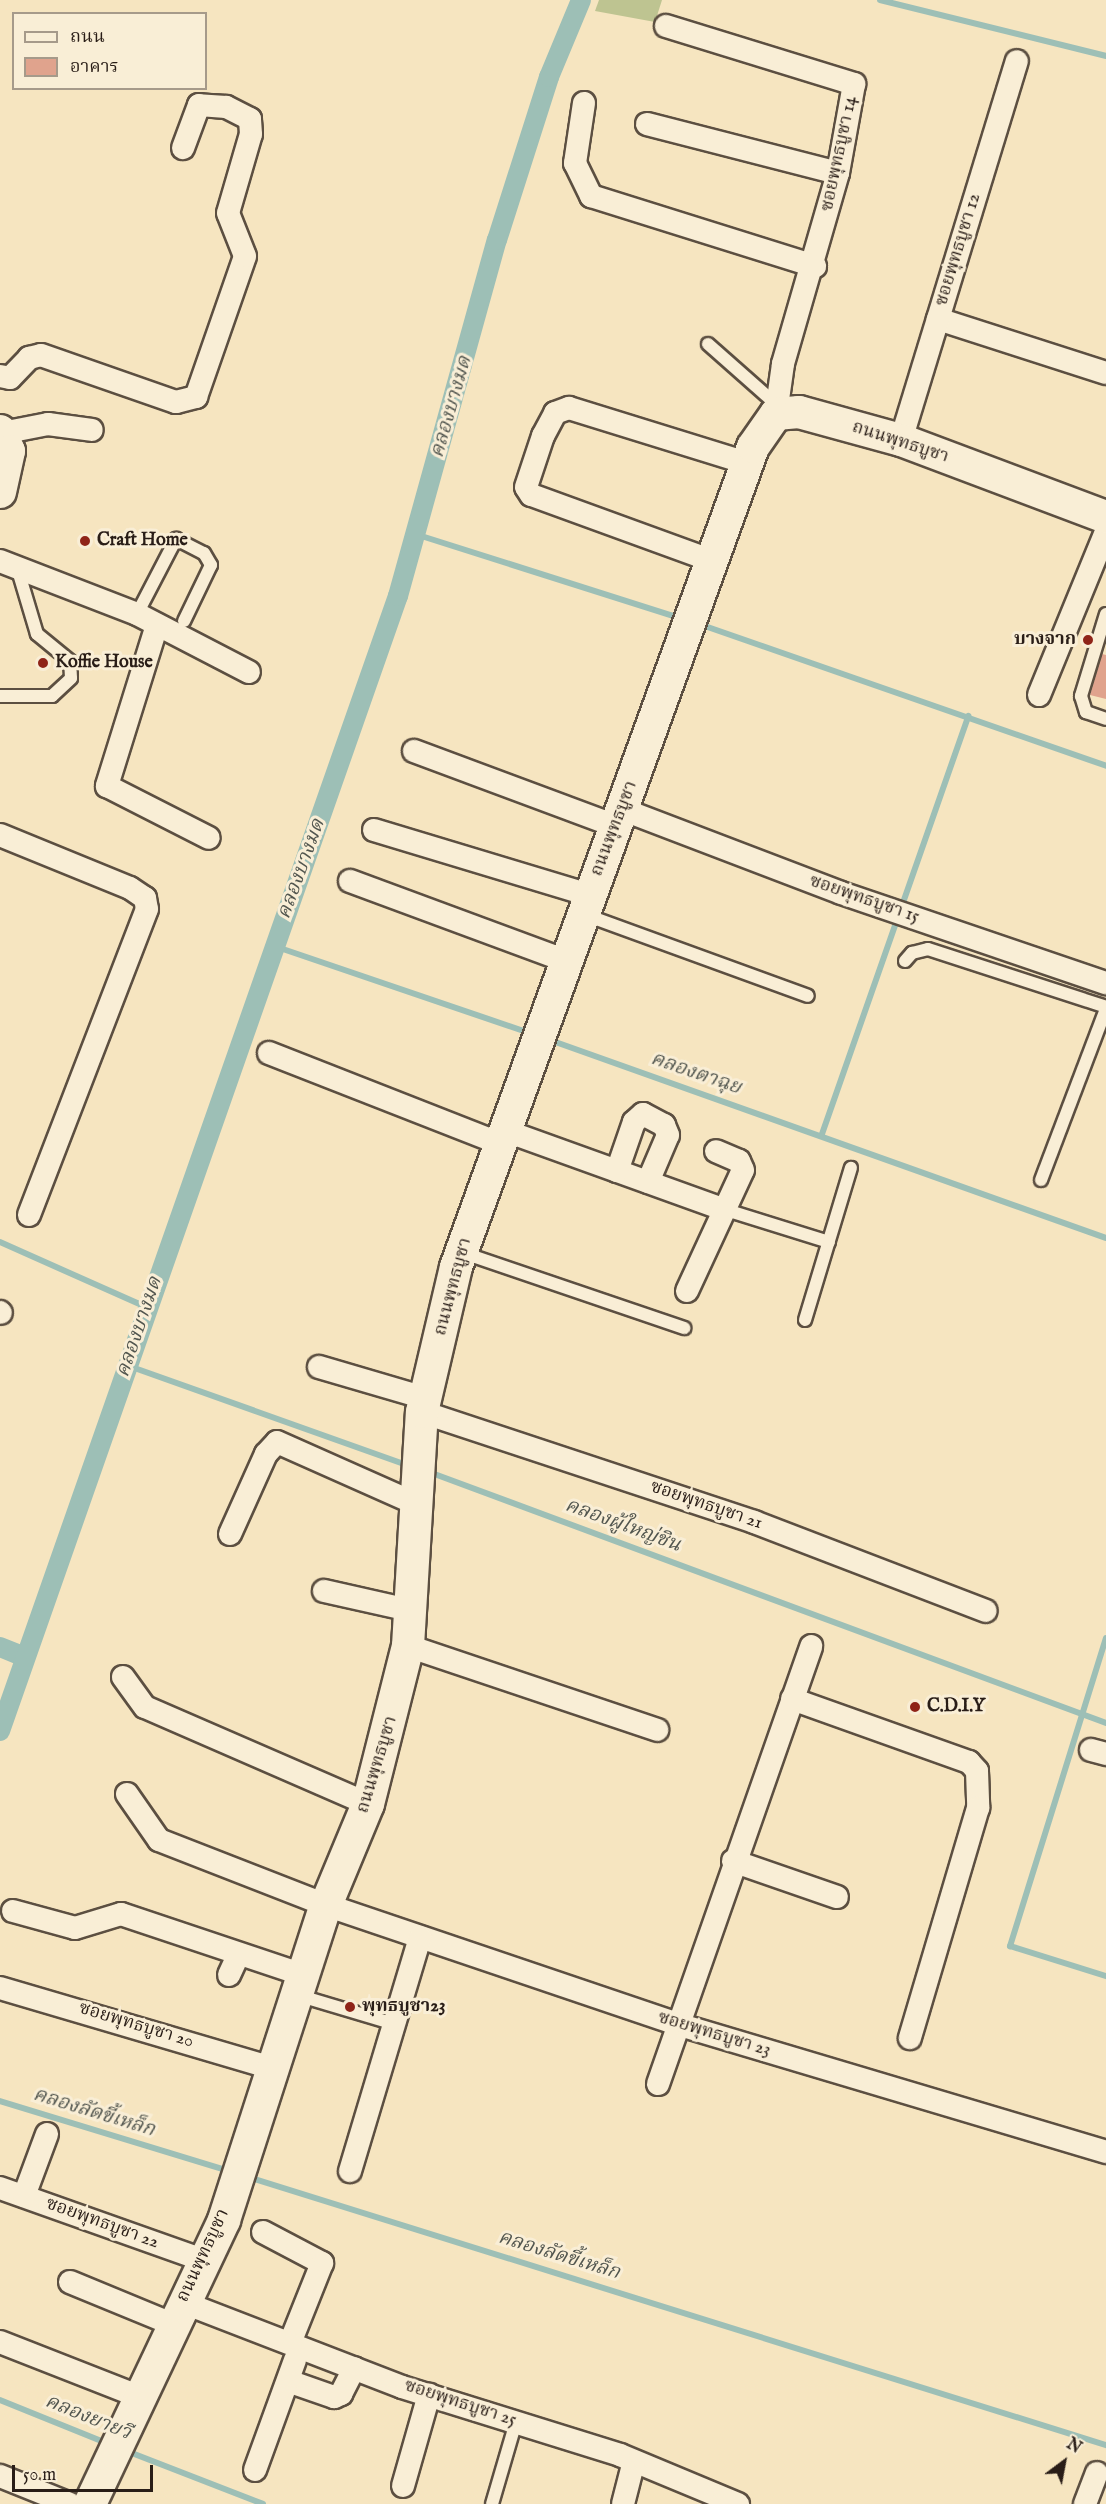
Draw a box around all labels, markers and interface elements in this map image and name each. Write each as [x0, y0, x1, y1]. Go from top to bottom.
legend [12, 12, 207, 90]
text: ถนน [70, 26, 105, 49]
text: อาคาร [70, 56, 119, 79]
street label: ซอยพุทธบูชา 14 [817, 94, 863, 214]
street label: ซอยพุทธบูชา 12 [932, 191, 986, 309]
water label: คลองบางมด [425, 353, 477, 461]
street label: ถนนพุทธบูชา [849, 417, 951, 469]
place label: Craft Home [97, 530, 188, 552]
marker: Craft Home [78, 534, 92, 548]
place label: บางจาก [1014, 629, 1076, 651]
marker: บางจาก [1081, 633, 1095, 647]
place label: Koffie House [55, 652, 153, 674]
marker: Koffie House [36, 656, 50, 670]
street label: ถนนพุทธบูชา [587, 778, 643, 880]
water label: คลองบางมด [272, 816, 330, 922]
street label: ซอยพุทธบูชา 15 [806, 871, 922, 929]
water label: คลองตาฉุย [648, 1046, 744, 1100]
street label: ถนนพุทธบูชา [431, 1236, 477, 1338]
water label: คลองบางมด [111, 1274, 167, 1380]
street label: ซอยพุทธบูชา 21 [647, 1477, 765, 1535]
water label: คลองผู้ใหญ่ชิน [562, 1493, 684, 1557]
place label: C.D.I.Y [927, 1696, 985, 1718]
marker: C.D.I.Y [908, 1700, 922, 1714]
street label: ถนนพุทธบูชา [353, 1714, 403, 1816]
place label: พุทธบูชา23 [362, 1996, 445, 2018]
street label: ซอยพุทธบูชา 20 [76, 1998, 196, 2054]
marker: พุทธบูชา23 [343, 2000, 357, 2014]
street label: ซอยพุทธบูชา 23 [655, 2008, 773, 2062]
water label: คลองลัดขี้เหล็ก [30, 2082, 158, 2142]
street label: ซอยพุทธบูชา 22 [43, 2194, 161, 2254]
street label: ถนนพุทธบูชา [173, 2206, 235, 2306]
water label: คลองลัดขี้เหล็ก [495, 2225, 623, 2285]
street label: ซอยพุทธบูชา 25 [401, 2376, 519, 2432]
water label: คลองยายวี [42, 2389, 134, 2445]
north arrow [1034, 2432, 1094, 2492]
text: N [1062, 2435, 1085, 2459]
scale bar [15, 2453, 156, 2491]
text: 50 m [23, 2464, 56, 2487]

